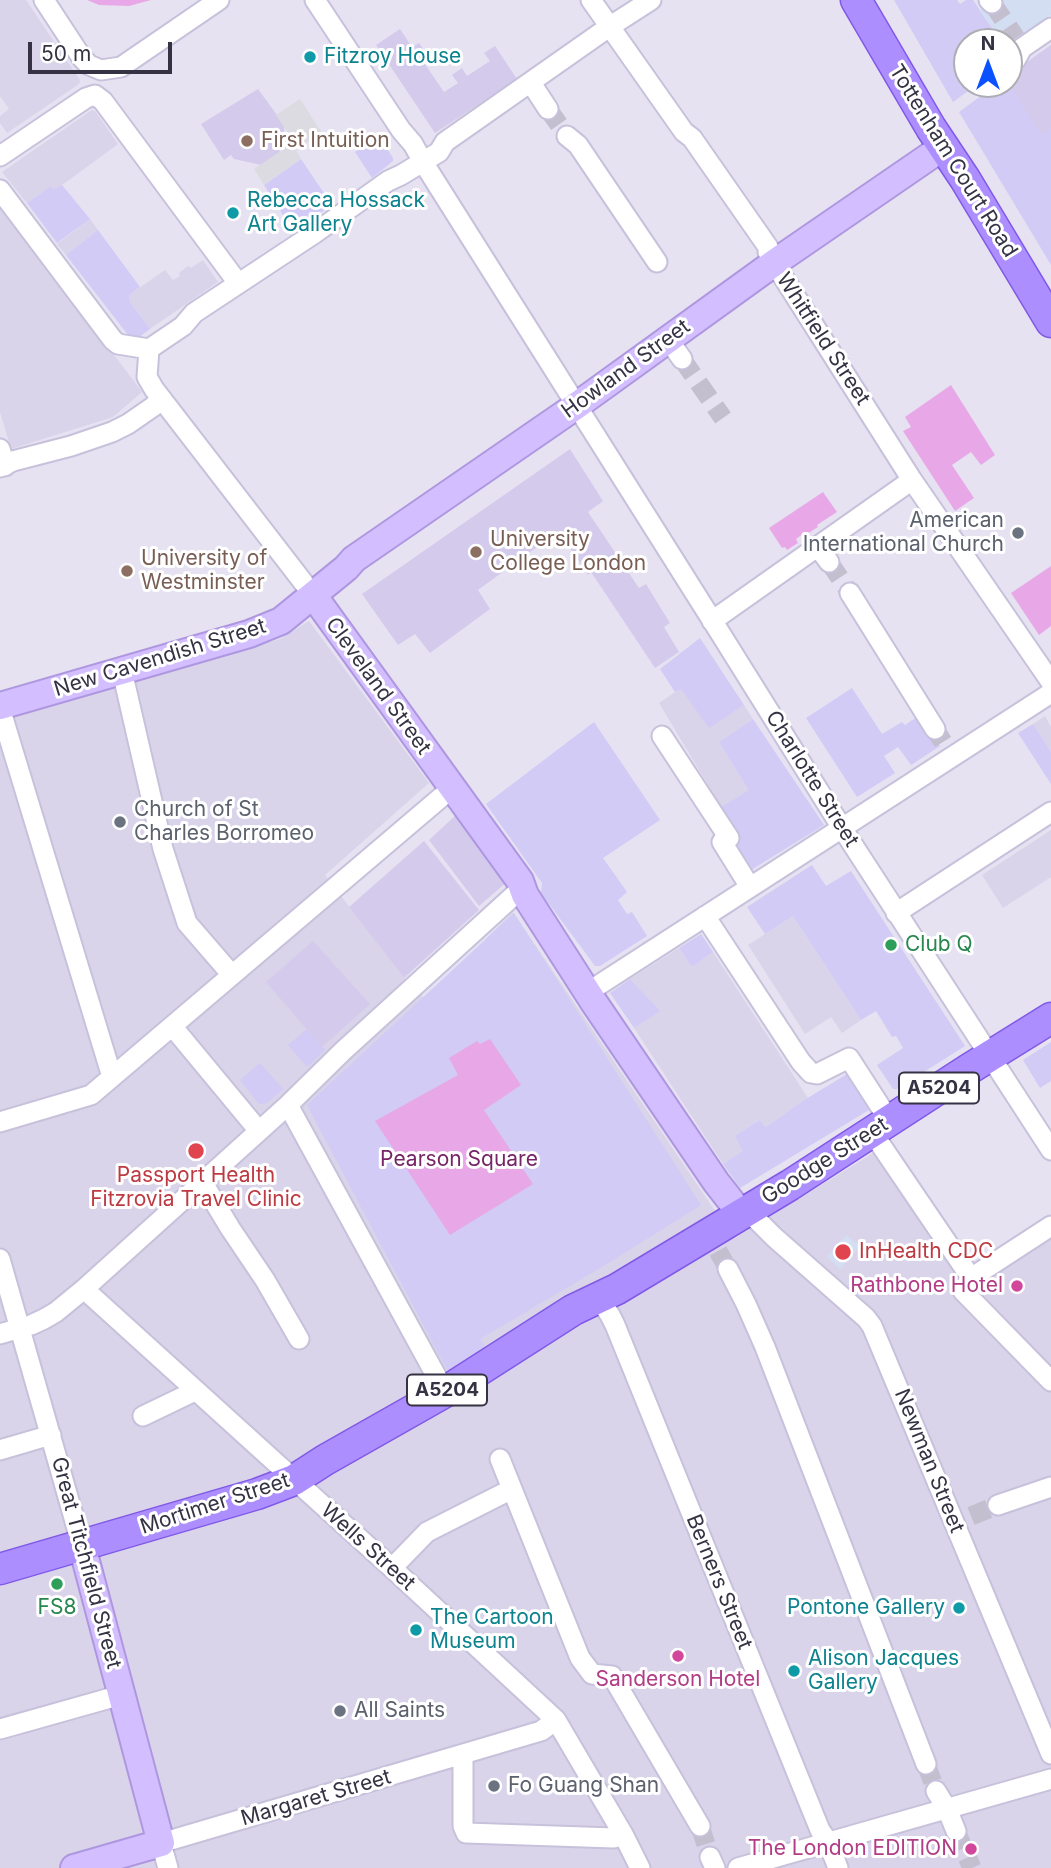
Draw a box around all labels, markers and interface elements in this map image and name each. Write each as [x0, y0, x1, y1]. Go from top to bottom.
scale bar [32, 28, 175, 72]
north arrow [953, 28, 1023, 98]
text: N [981, 32, 995, 55]
text: 50 m [41, 41, 91, 66]
place label: Fitzroy House [324, 44, 461, 70]
marker: Fitzroy House [302, 49, 318, 65]
street label: Tottenham Court Road [883, 60, 1023, 262]
place label: First Intuition [261, 128, 390, 154]
marker: First Intuition [239, 133, 255, 149]
place label: Rebecca Hossack Art Gallery [247, 188, 425, 238]
marker: Rebecca Hossack Art Gallery [225, 205, 241, 221]
street label: Whitfield Street [771, 268, 875, 410]
street label: Howland Street [557, 314, 695, 424]
place label: American International Church [803, 508, 1004, 558]
marker: American International Church [1010, 525, 1026, 541]
place label: University College London [490, 527, 646, 577]
marker: University College London [468, 544, 484, 560]
place label: University of Westminster [141, 546, 267, 596]
marker: University of Westminster [119, 563, 135, 579]
street label: Cleveland Street [320, 613, 436, 759]
street label: New Cavendish Street [51, 614, 269, 702]
street label: Charlotte Street [760, 706, 864, 852]
place label: Church of St Charles Borromeo [134, 797, 314, 847]
marker: Church of St Charles Borromeo [112, 814, 128, 830]
place label: Club Q [905, 932, 973, 958]
marker: Club Q [883, 937, 899, 953]
road number: A5204 [899, 1072, 979, 1104]
street label: Goodge Street [757, 1112, 893, 1210]
marker: Passport Health Fitzrovia Travel Clinic [186, 1141, 206, 1161]
park label: Pearson Square [380, 1147, 538, 1173]
place label: Passport Health Fitzrovia Travel Clinic [90, 1163, 302, 1213]
place label: InHealth CDC [859, 1239, 993, 1265]
marker: InHealth CDC [833, 1242, 853, 1262]
place label: Rathbone Hotel [850, 1273, 1003, 1299]
marker: Rathbone Hotel [1009, 1278, 1025, 1294]
road number: A5204 [407, 1374, 487, 1406]
street label: Newman Street [889, 1386, 969, 1536]
street label: Great Titchfield Street [46, 1454, 126, 1672]
street label: Mortimer Street [137, 1468, 293, 1540]
street label: Wells Street [316, 1498, 420, 1596]
street label: Berners Street [681, 1511, 757, 1653]
marker: FS8 [49, 1576, 65, 1592]
place label: FS8 [38, 1595, 76, 1621]
place label: Pontone Gallery [787, 1595, 945, 1621]
marker: Pontone Gallery [951, 1600, 967, 1616]
place label: The Cartoon Museum [430, 1605, 554, 1655]
marker: The Cartoon Museum [408, 1622, 424, 1638]
place label: Alison Jacques Gallery [808, 1646, 959, 1696]
marker: Sanderson Hotel [670, 1648, 686, 1664]
marker: Alison Jacques Gallery [786, 1663, 802, 1679]
place label: Sanderson Hotel [596, 1667, 760, 1693]
place label: All Saints [354, 1698, 445, 1724]
marker: All Saints [332, 1703, 348, 1719]
street label: Margaret Street [238, 1765, 394, 1831]
place label: Fo Guang Shan [508, 1773, 659, 1799]
marker: Fo Guang Shan [486, 1778, 502, 1794]
place label: The London EDITION [748, 1836, 957, 1862]
marker: The London EDITION [963, 1841, 979, 1857]

